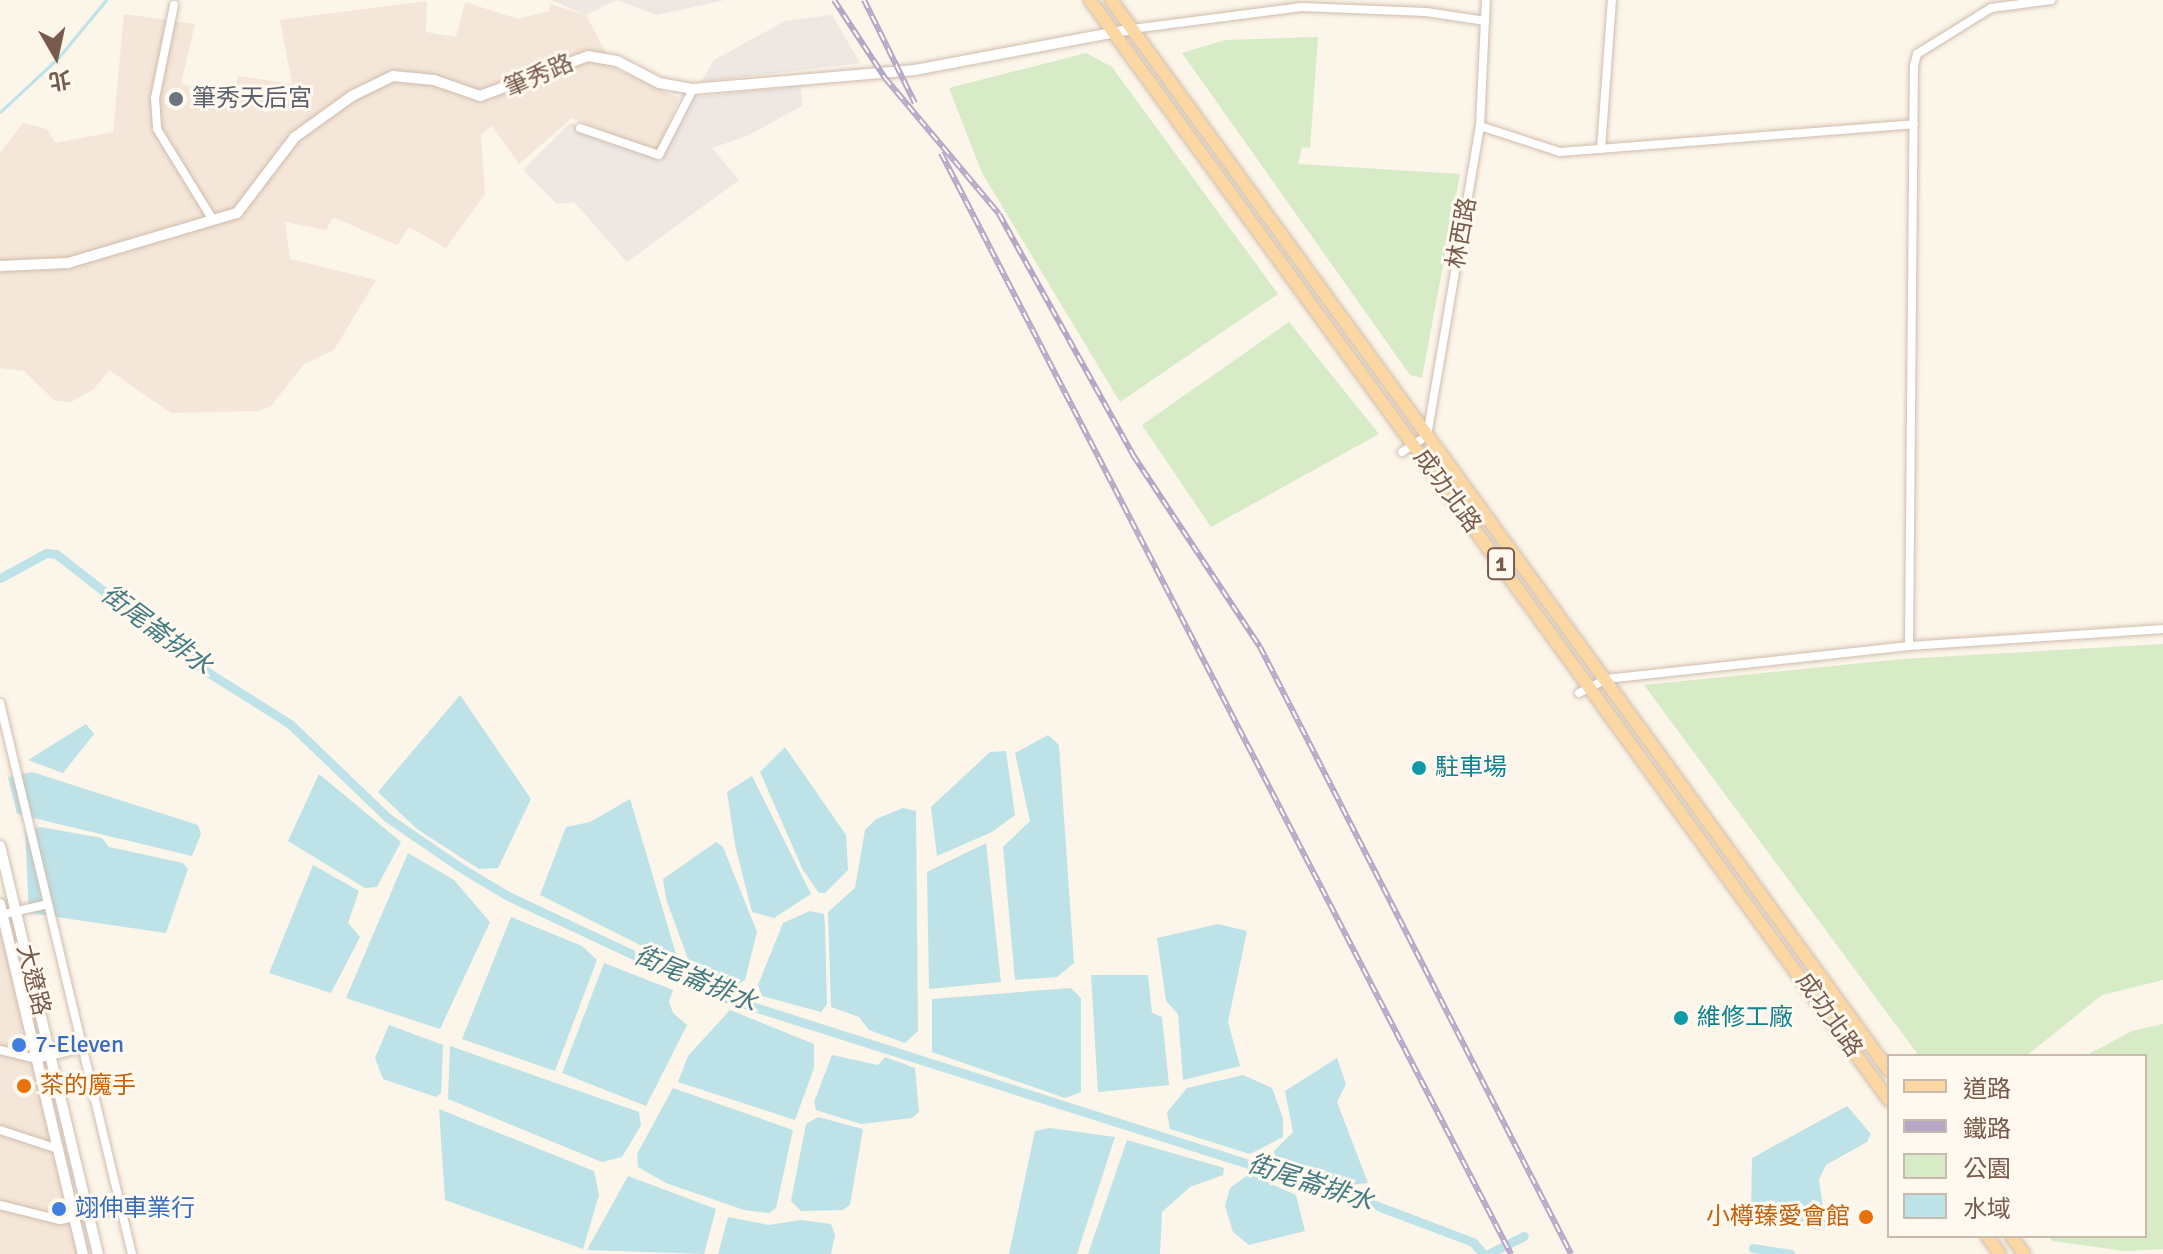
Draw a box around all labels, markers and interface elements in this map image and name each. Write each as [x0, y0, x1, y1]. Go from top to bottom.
north arrow [16, 16, 96, 96]
street label: 筆秀路 [500, 49, 578, 103]
text: 北 [47, 65, 73, 95]
place label: 筆秀天后宮 [192, 85, 312, 113]
marker: 筆秀天后宮 [167, 90, 185, 108]
street label: 林西路 [1442, 195, 1482, 271]
street label: 成功北路 [1407, 444, 1487, 538]
road number: 1 [1487, 546, 1515, 582]
water label: 街尾崙排水 [95, 579, 217, 683]
place label: 駐車場 [1435, 754, 1507, 782]
marker: 駐車場 [1410, 759, 1428, 777]
water label: 街尾崙排水 [629, 940, 761, 1020]
street label: 大遼路 [10, 942, 56, 1018]
street label: 成功北路 [1790, 967, 1868, 1063]
place label: 維修工廠 [1697, 1004, 1793, 1032]
marker: 維修工廠 [1672, 1009, 1690, 1027]
place label: 7-Eleven [35, 1031, 124, 1059]
marker: 7-Eleven [10, 1036, 28, 1054]
legend [1887, 1054, 2147, 1238]
place label: 茶的魔手 [40, 1072, 136, 1100]
text: 道路 [1963, 1074, 2011, 1104]
marker: 茶的魔手 [15, 1077, 33, 1095]
text: 鐵路 [1963, 1114, 2011, 1144]
water label: 街尾崙排水 [1243, 1149, 1377, 1219]
text: 公園 [1963, 1154, 2011, 1184]
text: 水域 [1963, 1194, 2011, 1224]
place label: 翊伸車業行 [75, 1195, 195, 1223]
marker: 翊伸車業行 [50, 1200, 68, 1218]
place label: 小樽臻愛會館 [1706, 1203, 1850, 1231]
marker: 小樽臻愛會館 [1857, 1208, 1875, 1226]

